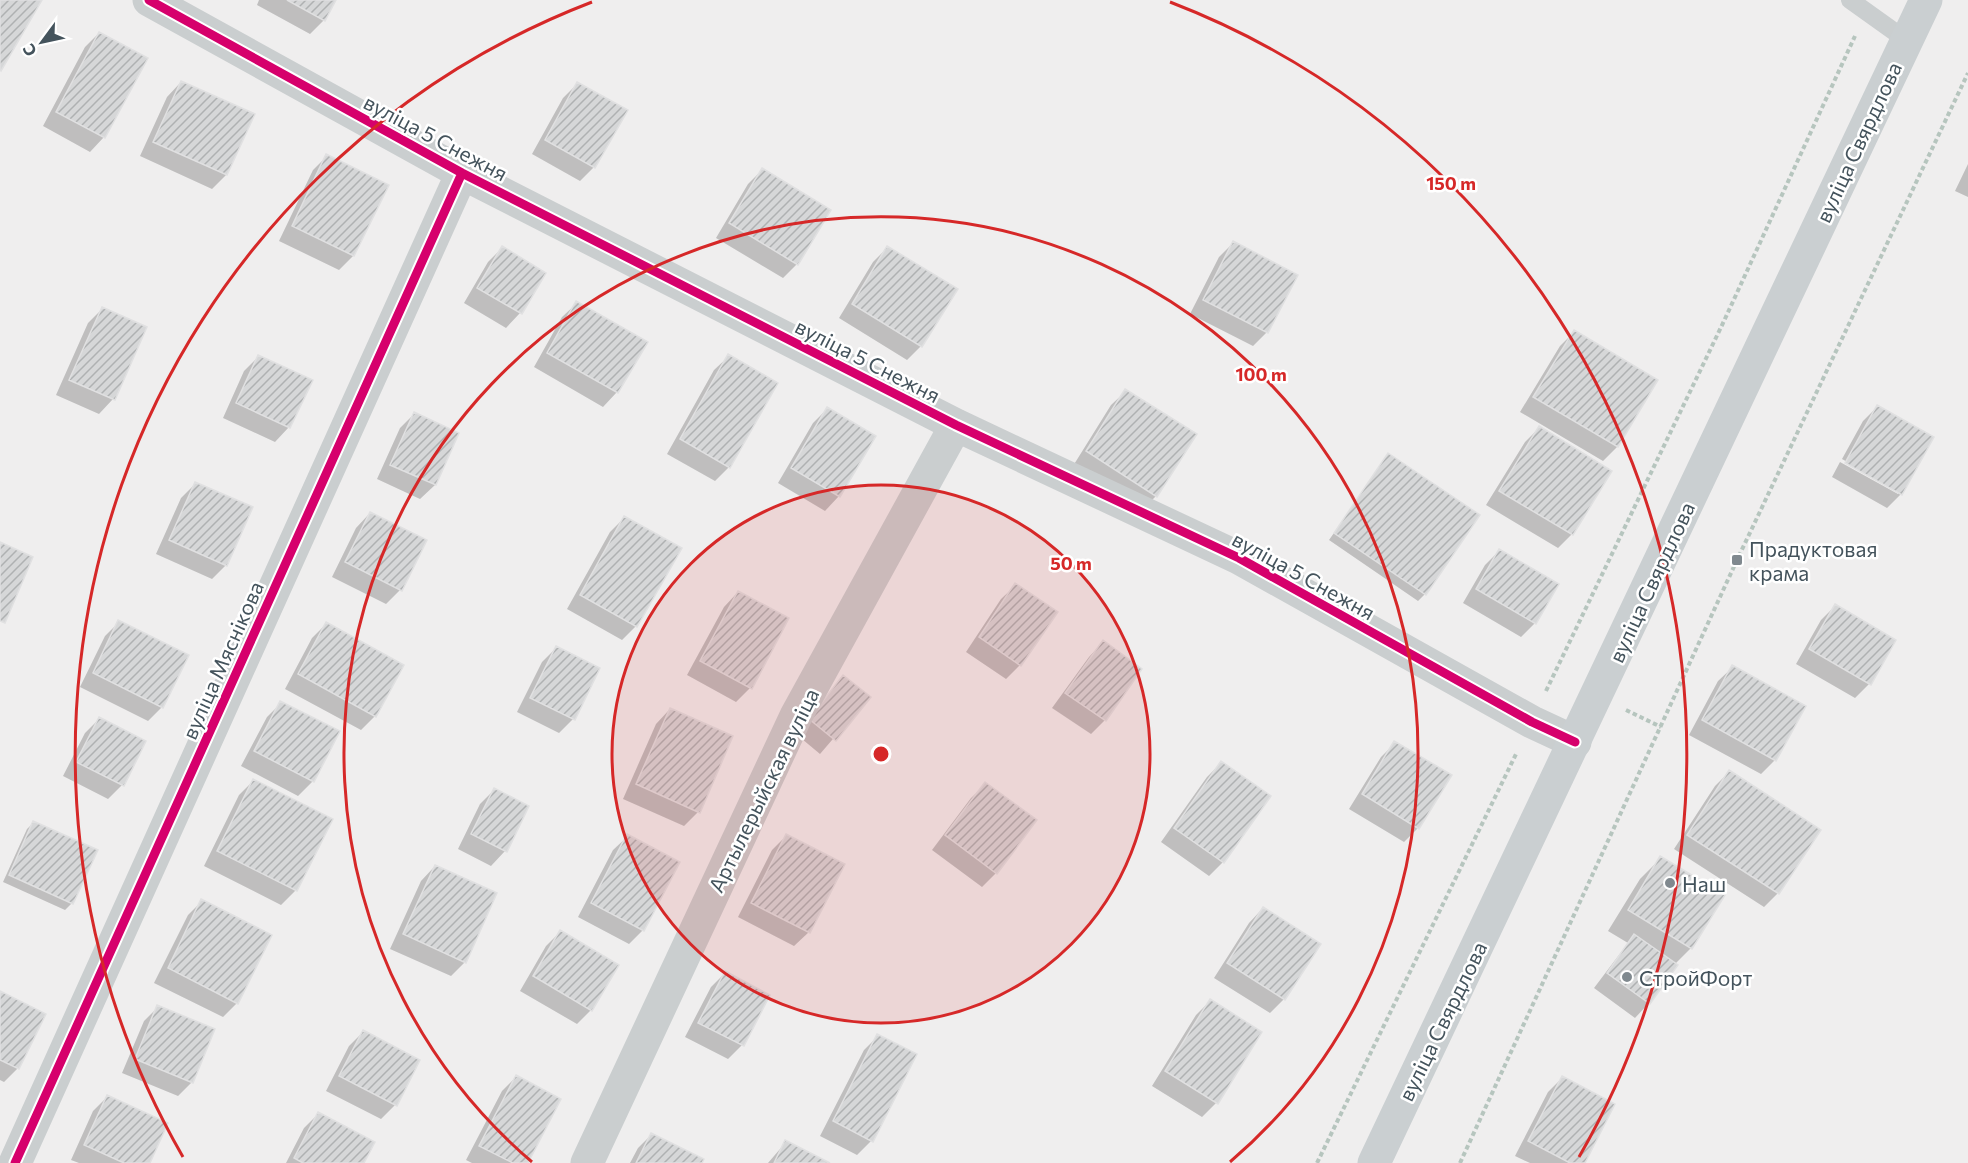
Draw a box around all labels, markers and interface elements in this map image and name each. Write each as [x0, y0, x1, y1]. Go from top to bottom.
north arrow [12, 12, 72, 72]
text: С [18, 41, 40, 60]
street label: вуліца Свярдлова [1810, 58, 1906, 226]
street label: вуліца 5 Снежня [360, 89, 512, 185]
text: 150 m [1426, 172, 1476, 194]
street label: вуліца 5 Снежня [791, 313, 945, 407]
text: 100 m [1235, 363, 1287, 385]
street label: вуліца Свярдлова [1603, 498, 1699, 666]
street label: вуліца 5 Снежня [1228, 526, 1380, 624]
place label: Прадуктовая крама [1749, 536, 1877, 585]
text: 50 m [1050, 552, 1092, 574]
marker: Прадуктовая крама [1730, 553, 1744, 567]
street label: вуліца Мяснікова [176, 577, 268, 743]
street label: Артылерыйская вуліца [703, 684, 823, 896]
centre of rings [871, 744, 891, 764]
place label: Наш [1682, 871, 1726, 896]
marker: Наш [1663, 876, 1677, 890]
street label: вуліца Свярдлова [1393, 937, 1491, 1105]
place label: СтройФорт [1639, 965, 1752, 990]
marker: СтройФорт [1620, 970, 1634, 984]

